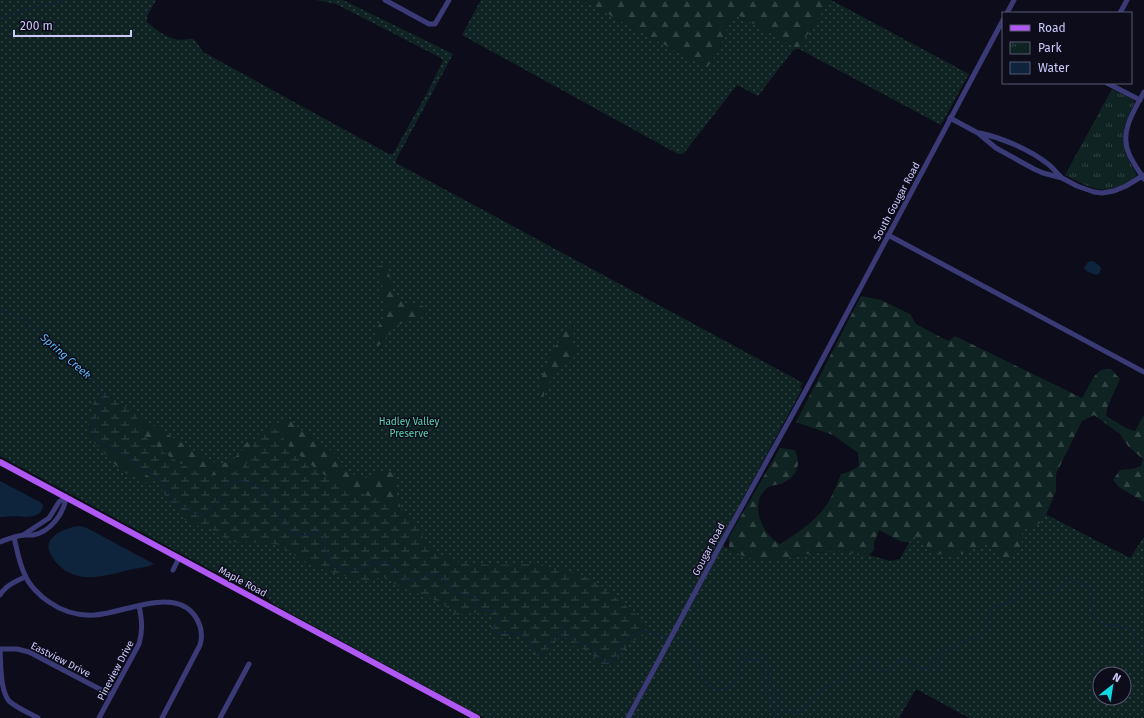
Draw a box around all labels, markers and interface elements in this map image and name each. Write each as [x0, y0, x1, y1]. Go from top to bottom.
scale bar [14, 12, 131, 38]
legend [1002, 12, 1132, 84]
text: 200 m [20, 19, 53, 33]
text: Road [1038, 21, 1066, 35]
text: Park [1038, 41, 1062, 55]
text: Water [1038, 61, 1070, 75]
street label: South Gougar Road [871, 160, 923, 243]
water label: Spring Creek [37, 330, 93, 382]
park label: Hadley Valley Preserve [379, 416, 439, 440]
street label: Gougar Road [690, 521, 728, 578]
street label: Maple Road [216, 564, 269, 600]
street label: Pineview Drive [95, 638, 137, 703]
street label: Eastview Drive [29, 640, 92, 680]
north arrow [1092, 666, 1132, 706]
text: N [1110, 670, 1123, 685]

